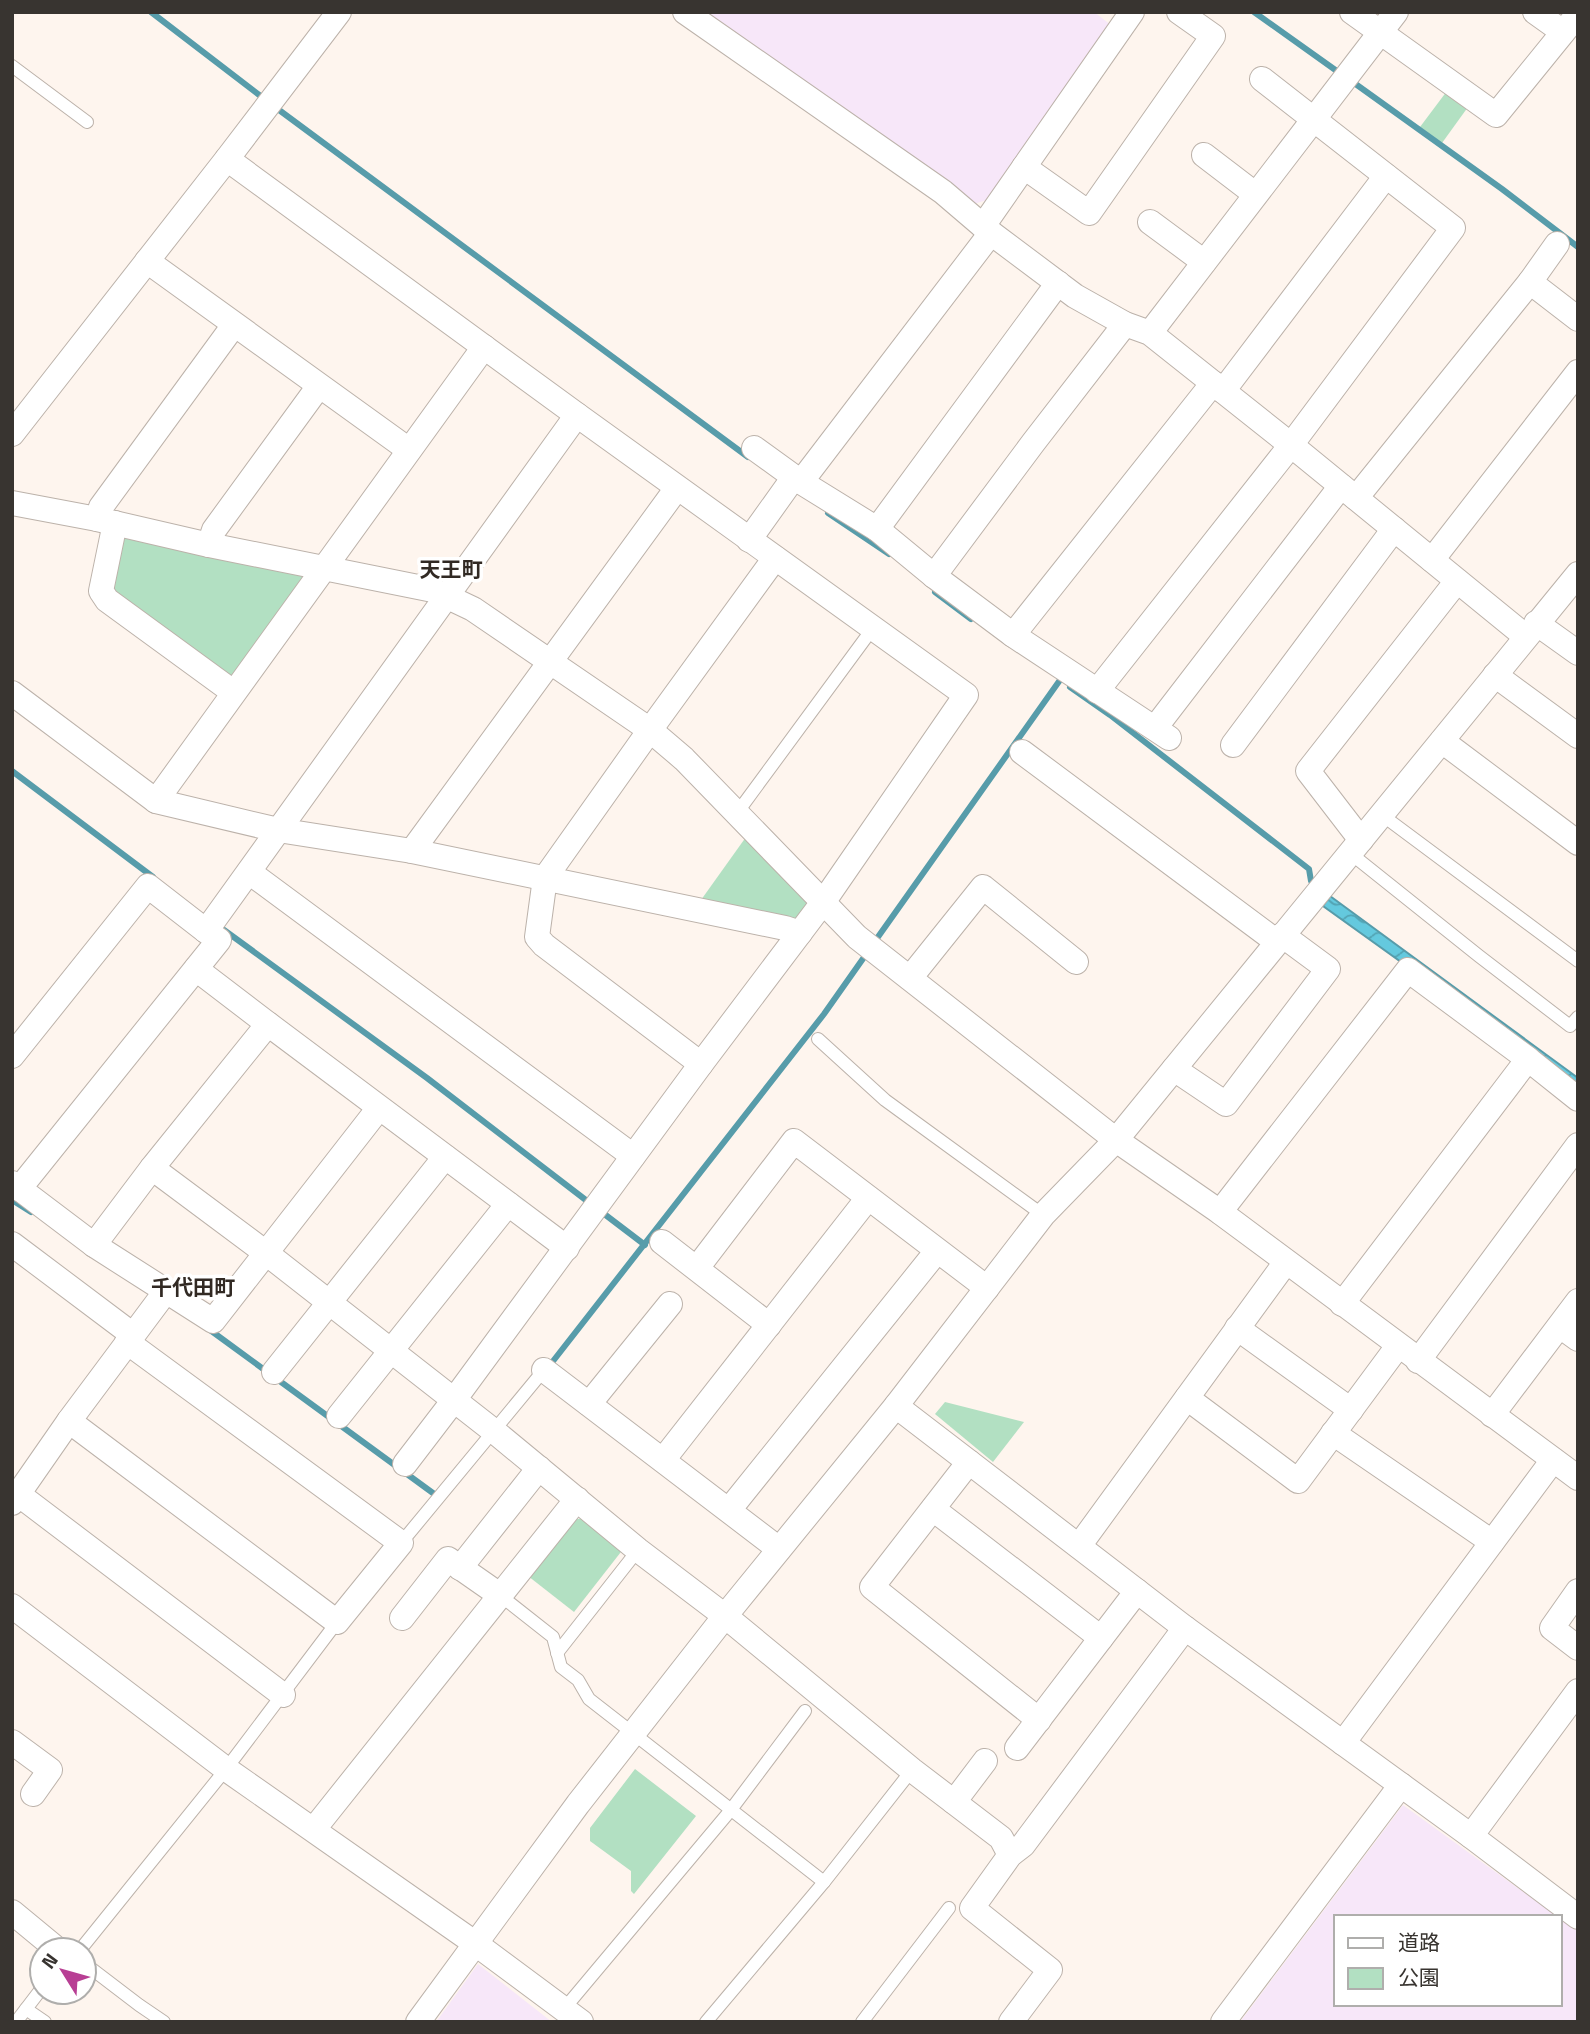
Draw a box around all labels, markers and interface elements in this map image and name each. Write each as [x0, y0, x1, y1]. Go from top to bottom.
district label: 天王町 [420, 553, 483, 585]
district label: 千代田町 [151, 1271, 235, 1303]
legend [1334, 1915, 1562, 2006]
text: 道路 [1398, 1926, 1440, 1958]
north arrow [28, 1936, 98, 2006]
text: N [33, 1946, 65, 1974]
text: 公園 [1398, 1961, 1440, 1993]

